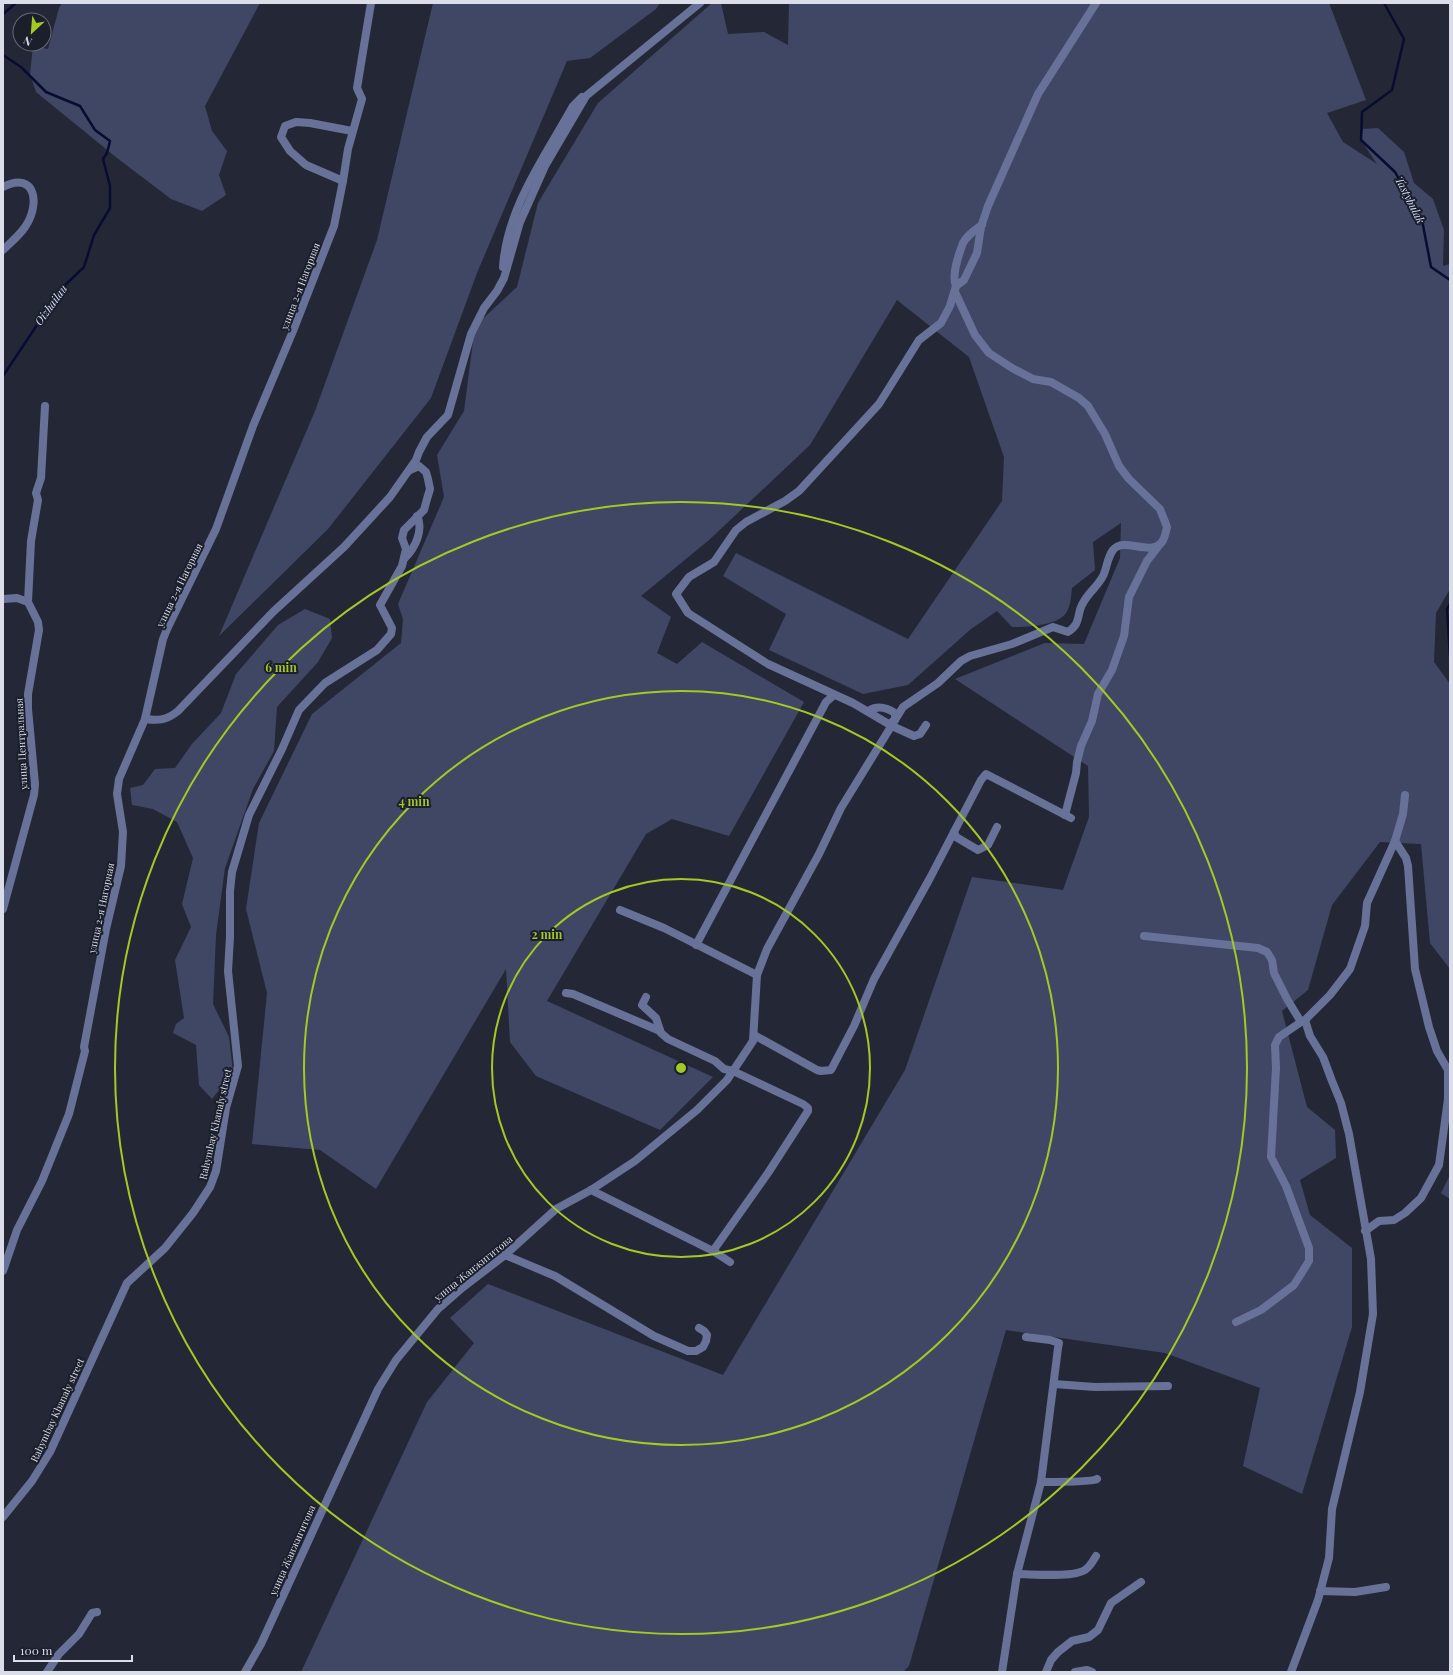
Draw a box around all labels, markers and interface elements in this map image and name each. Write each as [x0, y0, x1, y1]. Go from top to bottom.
north arrow [12, 12, 52, 52]
text: N [20, 33, 34, 50]
water label: Tastybulak [1392, 174, 1429, 226]
street label: улица 2-я Нагорная [277, 240, 323, 332]
water label: Oizhailau [31, 282, 70, 328]
street label: улица 2-я Нагорная [152, 540, 206, 630]
text: 6 min [265, 659, 297, 675]
street label: улица Центральная [12, 697, 30, 791]
text: 4 min [398, 793, 430, 809]
street label: улица 2-я Нагорная [84, 861, 118, 955]
text: 2 min [532, 926, 563, 942]
centre of rings [674, 1061, 688, 1075]
street label: Rahymbay Khanaly street [195, 1067, 235, 1181]
street label: улица Жанжигитова [430, 1232, 515, 1305]
street label: Rahymbay Khanaly street [27, 1355, 87, 1464]
street label: улица Жанжигитова [265, 1503, 318, 1598]
scale bar [14, 1637, 132, 1663]
text: 100 m [20, 1642, 53, 1658]

